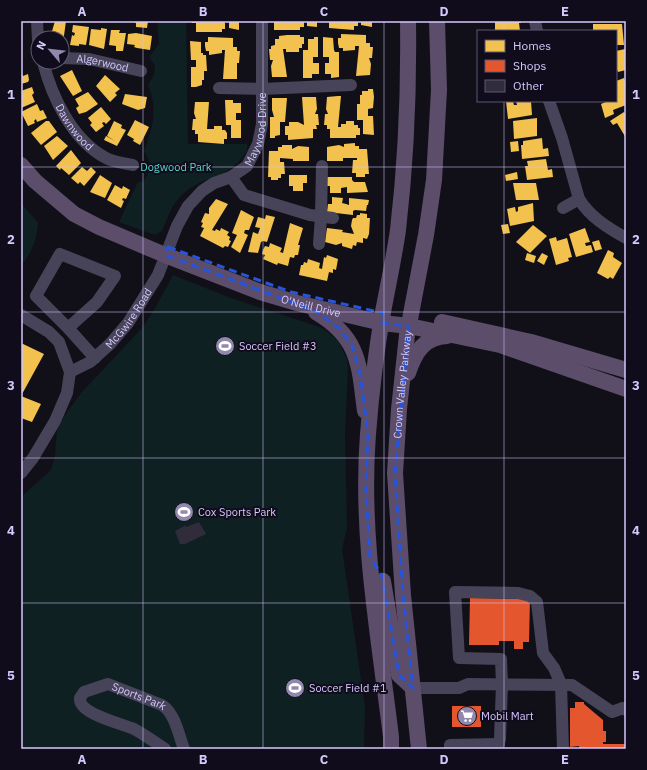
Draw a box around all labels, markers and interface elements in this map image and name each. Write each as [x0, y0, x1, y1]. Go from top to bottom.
text: A [78, 3, 87, 20]
text: B [199, 3, 208, 20]
text: C [320, 3, 329, 20]
text: D [439, 3, 449, 20]
text: E [561, 3, 569, 20]
north arrow [30, 30, 70, 70]
legend [477, 30, 617, 102]
text: N [33, 38, 49, 52]
text: Homes [513, 38, 551, 53]
street label: Algerwood [76, 52, 130, 75]
text: Shops [513, 58, 546, 73]
text: Other [513, 78, 544, 93]
text: 1 [7, 86, 15, 103]
text: 1 [632, 86, 640, 103]
street label: Maywood Drive [241, 92, 269, 168]
street label: Dawnwood [52, 101, 96, 154]
park label: Dogwood Park [140, 160, 212, 174]
text: 2 [7, 231, 15, 248]
text: 2 [632, 231, 640, 248]
street label: McGwire Road [102, 286, 155, 352]
street label: O'Neill Drive [279, 292, 342, 320]
street label: Crown Valley Parkway [390, 329, 415, 439]
sports icon: Soccer Field #3 [214, 335, 236, 357]
place label: Soccer Field #3 [239, 339, 317, 353]
text: 3 [7, 377, 15, 394]
text: 3 [632, 377, 640, 394]
sports icon: Cox Sports Park [173, 501, 195, 523]
place label: Cox Sports Park [198, 505, 276, 519]
text: 4 [7, 522, 15, 539]
text: 4 [632, 522, 640, 539]
text: 5 [7, 667, 15, 684]
text: 5 [632, 667, 640, 684]
sports icon: Soccer Field #1 [284, 677, 306, 699]
street label: Sports Park [110, 679, 169, 713]
place label: Soccer Field #1 [309, 681, 387, 695]
supermarket icon: Mobil Mart [456, 705, 478, 727]
place label: Mobil Mart [481, 709, 534, 723]
text: A [78, 751, 87, 768]
text: B [199, 751, 208, 768]
text: C [320, 751, 329, 768]
text: D [439, 751, 449, 768]
text: E [561, 751, 569, 768]

